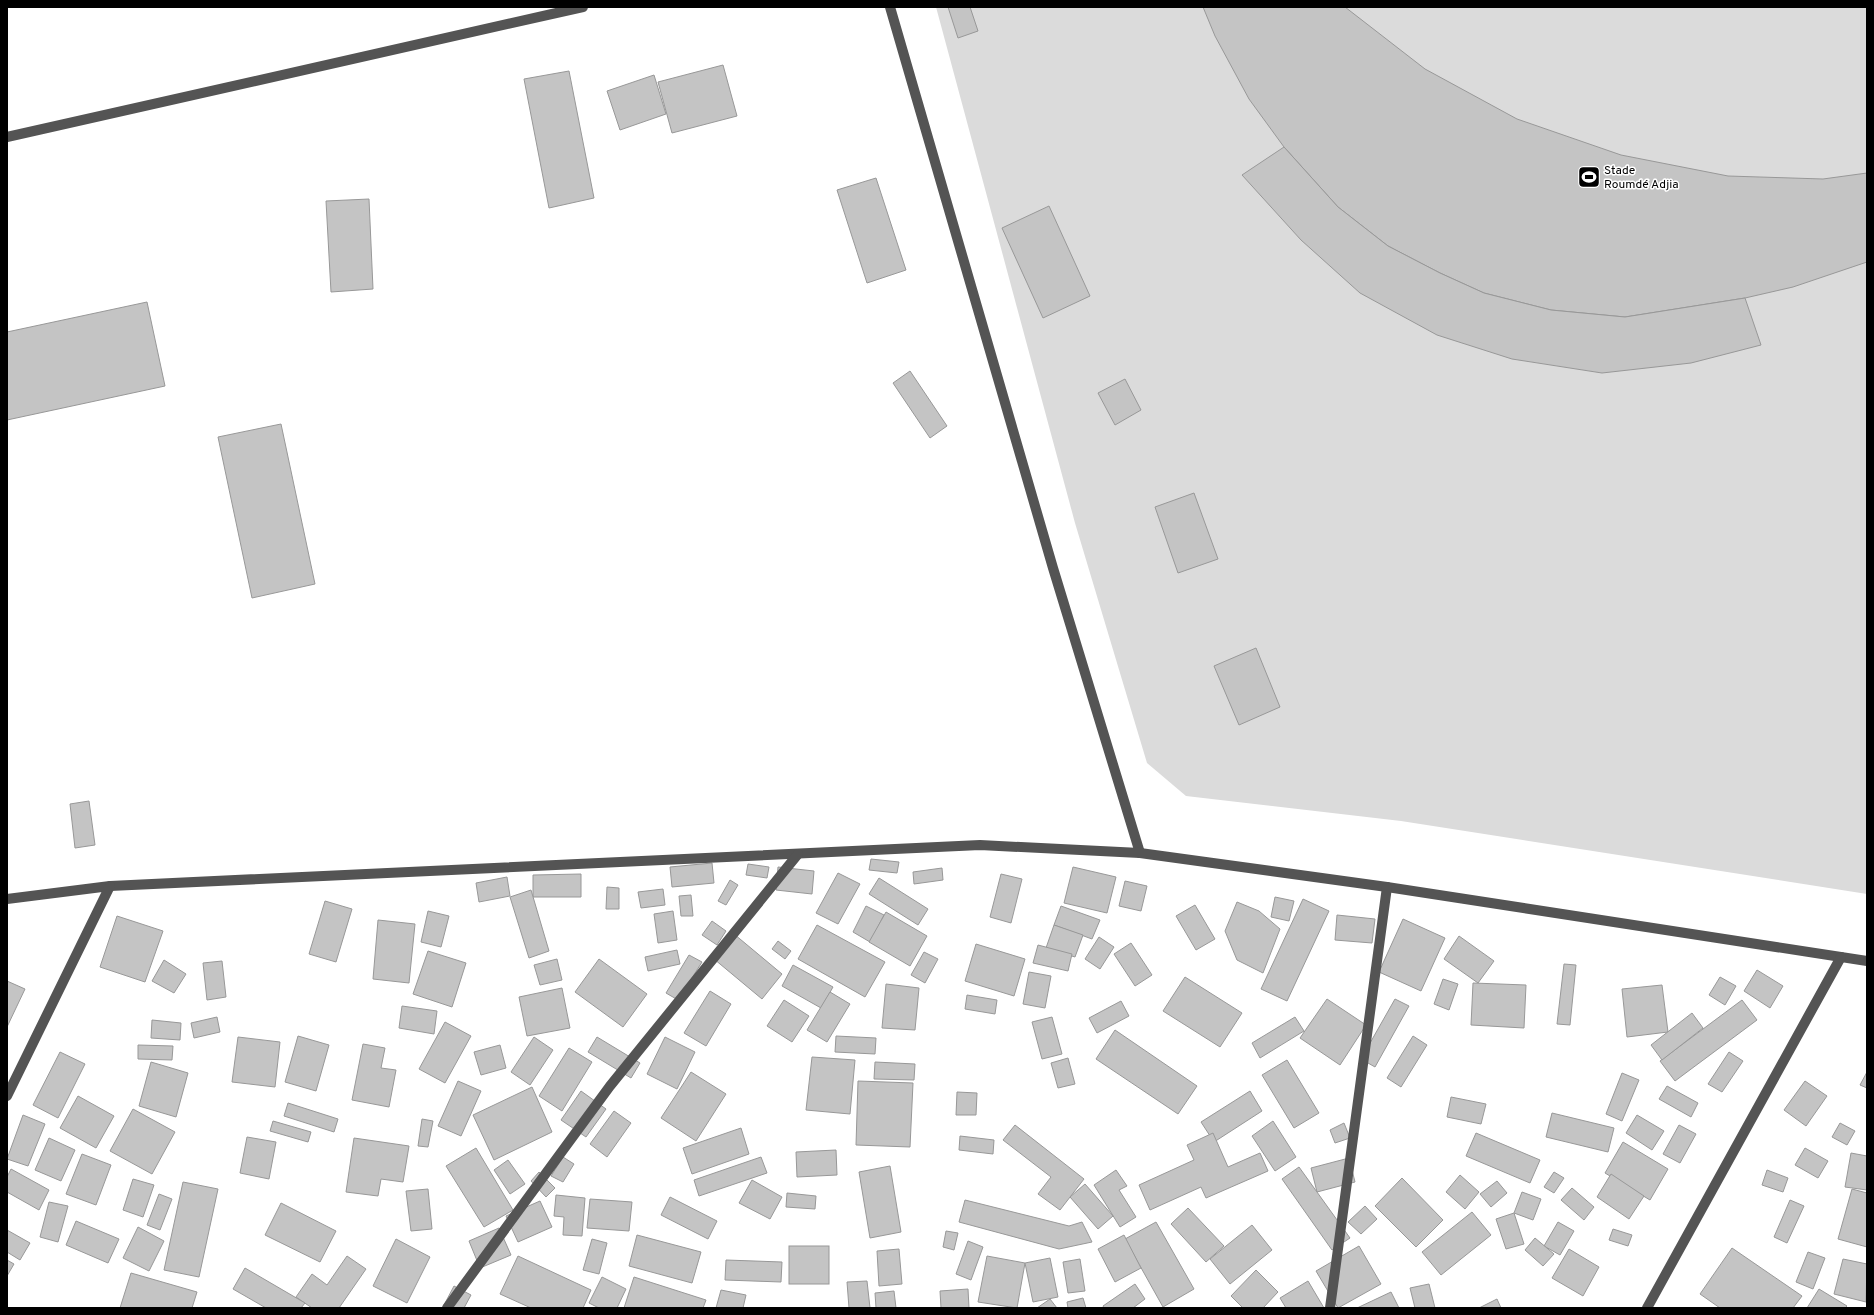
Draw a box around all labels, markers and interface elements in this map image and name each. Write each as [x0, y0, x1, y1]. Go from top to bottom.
place label: Stade Roumdé Adjia [1604, 163, 1679, 193]
sports icon: Stade Roumdé Adjia [1576, 164, 1602, 190]

